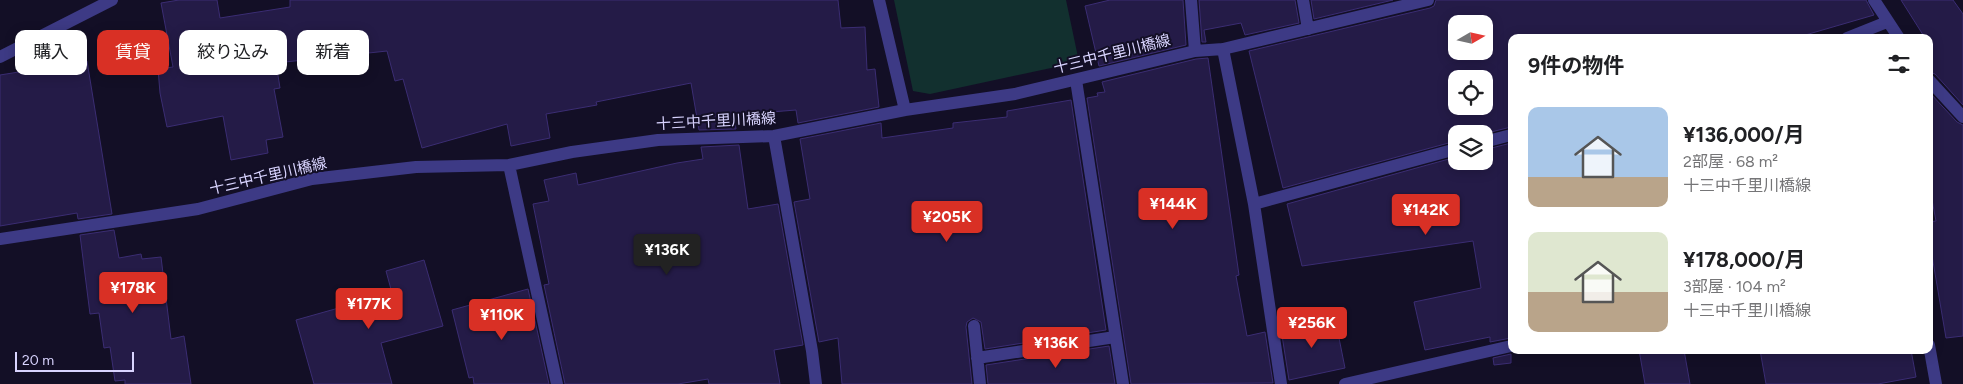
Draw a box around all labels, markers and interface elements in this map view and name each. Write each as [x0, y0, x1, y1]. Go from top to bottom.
north arrow [1448, 15, 1492, 60]
map controls [1448, 15, 1493, 170]
chip: 購入 [15, 30, 87, 75]
chip: 賃貸 [97, 30, 169, 75]
chip: 絞り込み [179, 30, 287, 75]
chip: 新着 [297, 30, 369, 75]
street label: 十三中千里川橋線 [1052, 31, 1172, 77]
icon: filters [1885, 50, 1913, 78]
text: 9件の物件 [1528, 53, 1624, 78]
button: locate [1448, 70, 1493, 115]
street label: 十三中千里川橋線 [656, 109, 776, 133]
text: ¥136,000/月 [1683, 122, 1805, 147]
button: layers [1448, 125, 1493, 170]
icon: home [1568, 127, 1628, 187]
text: 2部屋 · 68 m² [1683, 152, 1778, 171]
street label: 十三中千里川橋線 [208, 154, 328, 198]
text: 十三中千里川橋線 [1683, 176, 1811, 195]
pin: ¥144K [1138, 188, 1208, 230]
text: ¥144K [1149, 194, 1197, 213]
pin: ¥142K [1391, 194, 1461, 236]
pin: ¥205K [912, 200, 982, 243]
text: ¥142K [1403, 200, 1449, 219]
text: ¥205K [922, 207, 972, 226]
pin: ¥136K [632, 234, 702, 276]
text: ¥136K [644, 240, 690, 259]
text: ¥178,000/月 [1683, 247, 1805, 272]
icon: home [1568, 252, 1628, 312]
pin: ¥178K [98, 272, 168, 314]
text: 3部屋 · 104 m² [1683, 277, 1786, 296]
text: ¥178K [110, 278, 156, 297]
pin: ¥177K [334, 288, 404, 330]
text: ¥177K [347, 294, 391, 313]
pin: ¥110K [467, 298, 537, 341]
text: 十三中千里川橋線 [1683, 301, 1811, 320]
text: ¥110K [480, 305, 524, 324]
pin: ¥256K [1277, 306, 1347, 349]
text: ¥256K [1288, 313, 1336, 332]
pin: ¥136K [1021, 326, 1091, 369]
text: ¥136K [1033, 333, 1079, 352]
scale bar [15, 349, 134, 372]
text: 20 m [22, 352, 54, 369]

